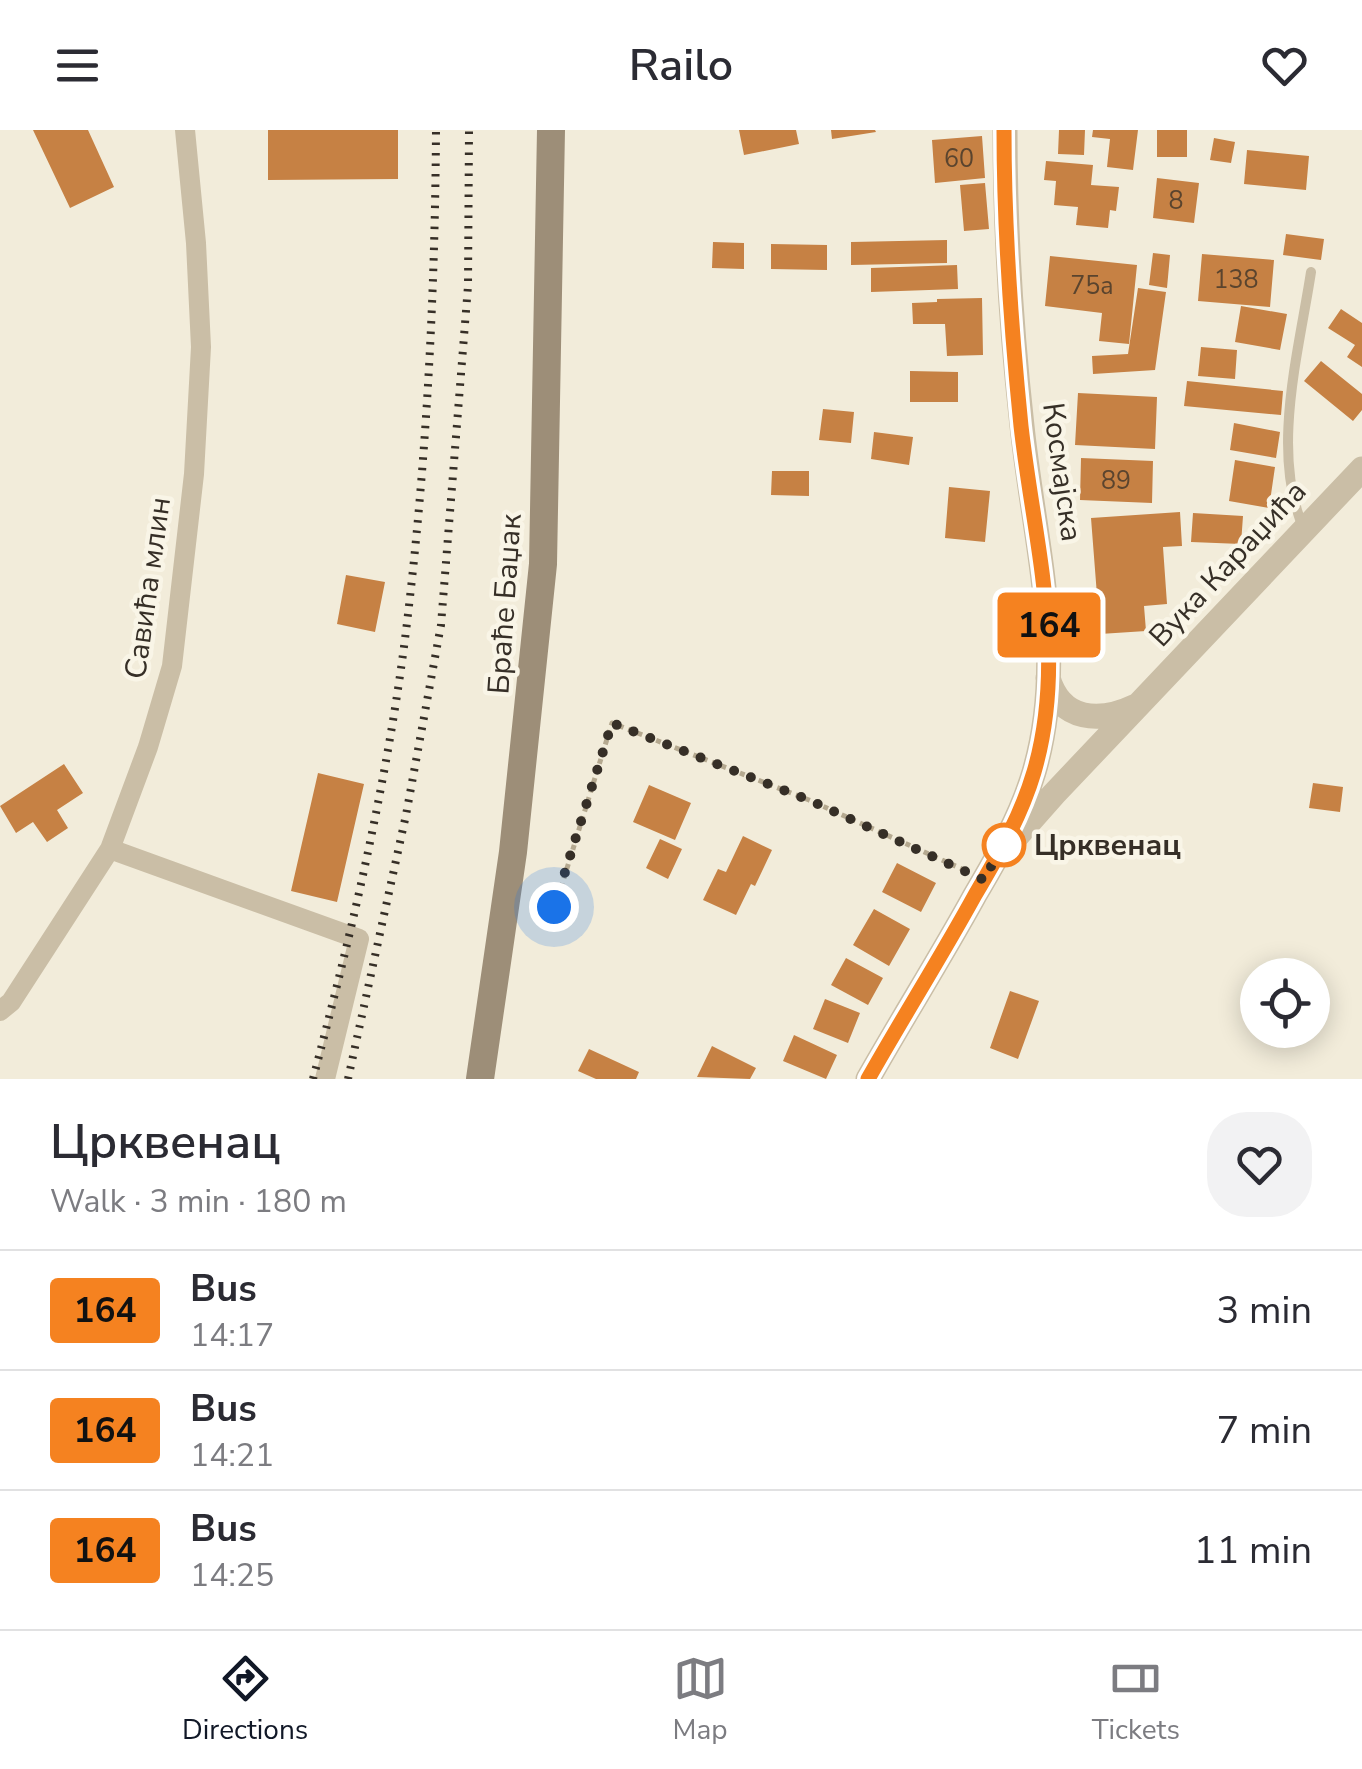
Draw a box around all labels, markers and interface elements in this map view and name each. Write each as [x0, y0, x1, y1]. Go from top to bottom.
text: Railo [629, 35, 733, 96]
icon: menu [50, 38, 105, 93]
icon: heart [1257, 38, 1312, 93]
house number: 60 [944, 142, 974, 176]
house number: 8 [1168, 184, 1184, 218]
house number: 138 [1213, 263, 1259, 297]
house number: 75a [1070, 269, 1114, 303]
street label: Космајска [1032, 400, 1092, 544]
house number: 89 [1101, 464, 1131, 498]
street label: Вука Караџића [1140, 472, 1316, 656]
street label: Савића млин [115, 494, 181, 682]
street label: Браће Баџак [478, 512, 532, 695]
line badge: 164 [992, 592, 1106, 658]
text: 164 [1017, 602, 1081, 649]
marker: Црквенац [983, 824, 1025, 866]
place label: Црквенац [1034, 825, 1181, 866]
your location [529, 882, 579, 932]
map controls [1240, 958, 1330, 1048]
button: locate [1240, 958, 1330, 1048]
text: Црквенац [50, 1109, 281, 1175]
button: heart [1207, 1112, 1312, 1217]
text: Walk · 3 min · 180 m [50, 1180, 347, 1223]
text: Bus [190, 1263, 257, 1314]
text: 3 min [1217, 1285, 1312, 1336]
text: 164 [73, 1287, 137, 1334]
text: 14:17 [190, 1314, 274, 1357]
text: Bus [190, 1383, 257, 1434]
text: 7 min [1217, 1405, 1312, 1456]
text: 164 [73, 1407, 137, 1454]
text: 14:21 [190, 1434, 274, 1477]
text: Bus [190, 1503, 257, 1554]
text: 11 min [1194, 1525, 1312, 1576]
text: 164 [73, 1527, 137, 1574]
text: 14:25 [190, 1554, 274, 1597]
tab: Directions [182, 1651, 308, 1749]
tab: Map [672, 1651, 728, 1749]
tab: Tickets [1092, 1651, 1180, 1749]

